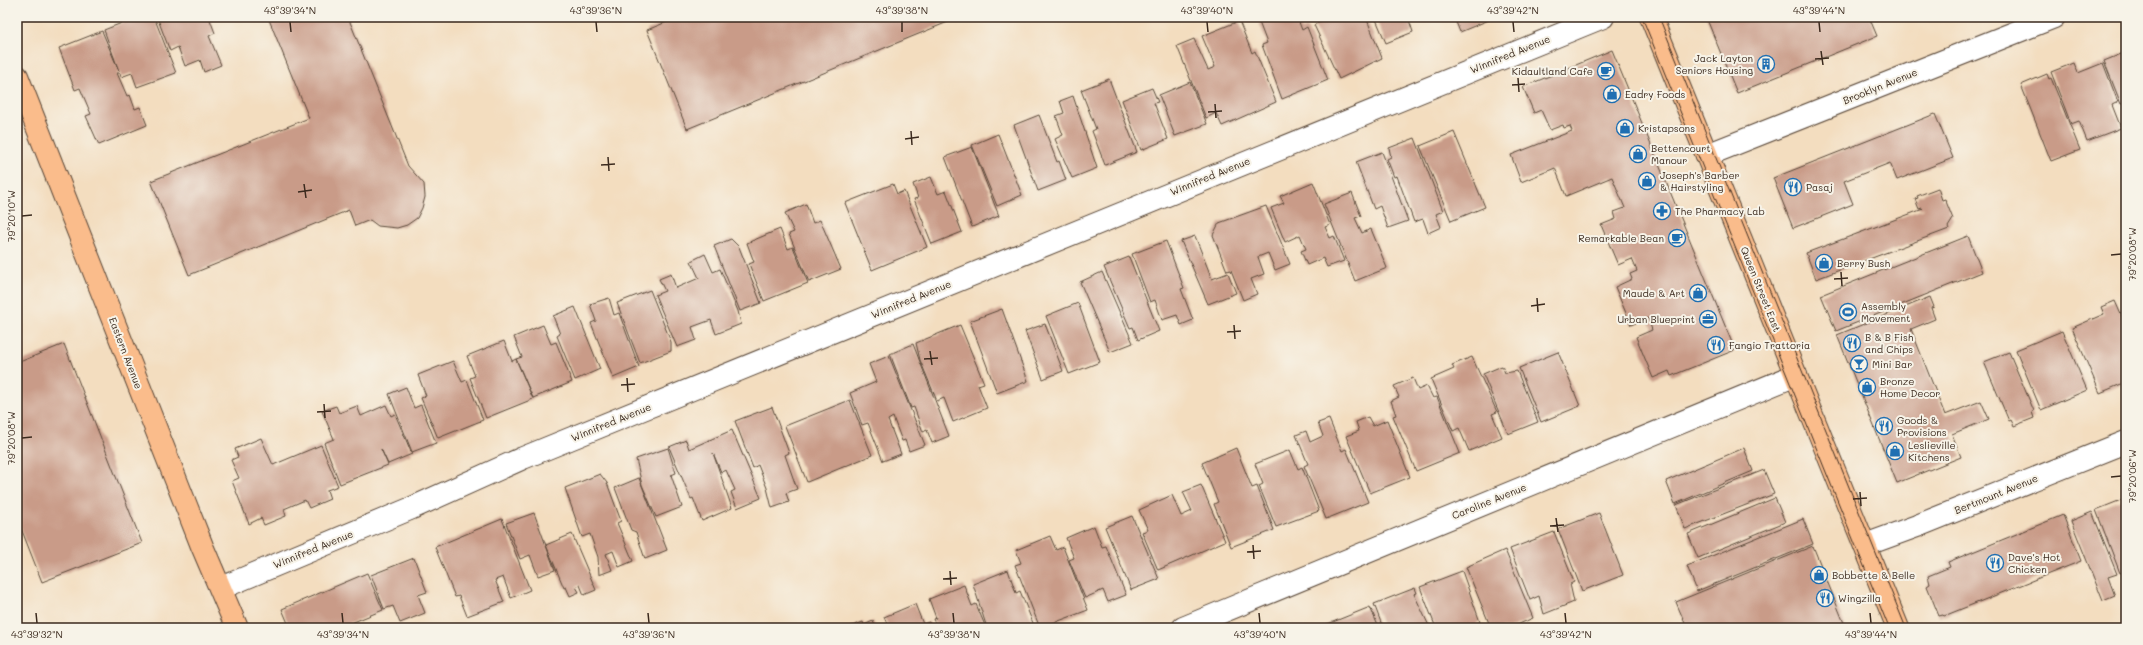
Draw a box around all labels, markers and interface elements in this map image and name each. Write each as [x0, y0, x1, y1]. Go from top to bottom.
text: 43°39'34"N [264, 3, 316, 17]
text: 43°39'36"N [570, 3, 622, 17]
text: 43°39'38"N [876, 3, 928, 17]
text: 43°39'40"N [1181, 3, 1233, 17]
text: 43°39'42"N [1487, 3, 1539, 17]
text: 43°39'44"N [1793, 3, 1845, 17]
street label: Winnifred Avenue [1468, 32, 1552, 76]
place label: Jack Layton Seniors Housing [1676, 51, 1753, 77]
building icon: Jack Layton Seniors Housing [1756, 54, 1776, 74]
cafe icon: Kidaultland Cafe [1596, 61, 1616, 81]
place label: Kidaultland Cafe [1512, 64, 1593, 78]
street label: Brooklyn Avenue [1841, 65, 1919, 107]
shop icon: Eadry Foods [1602, 84, 1622, 104]
place label: Eadry Foods [1625, 87, 1686, 101]
shop icon: Kristapsons [1615, 118, 1635, 138]
place label: Kristapsons [1638, 121, 1695, 135]
place label: Bettencourt Manour [1651, 141, 1711, 167]
shop icon: Bettencourt Manour [1628, 144, 1648, 164]
street label: Winnifred Avenue [1168, 154, 1252, 198]
place label: Joseph's Barber & Hairstyling [1660, 168, 1740, 194]
shop icon: Joseph's Barber & Hairstyling [1637, 171, 1657, 191]
restaurant icon: Pasaj [1783, 177, 1803, 197]
place label: Pasaj [1806, 180, 1833, 194]
text: 79°20'10"W [4, 190, 18, 242]
pharmacy icon: The Pharmacy Lab [1652, 201, 1672, 221]
place label: The Pharmacy Lab [1675, 204, 1765, 218]
text: 79°20'08"W [2125, 227, 2139, 281]
cafe icon: Remarkable Bean [1667, 228, 1687, 248]
place label: Remarkable Bean [1578, 231, 1664, 245]
street label: Queen Street East [1738, 244, 1784, 334]
shop icon: Berry Bush [1814, 253, 1834, 273]
place label: Berry Bush [1837, 256, 1890, 270]
street label: Winnifred Avenue [869, 277, 953, 321]
shop icon: Maude & Art [1688, 283, 1708, 303]
place label: Maude & Art [1623, 286, 1685, 300]
place label: Assembly Movement [1861, 299, 1910, 325]
sports icon: Assembly Movement [1838, 302, 1858, 322]
office icon: Urban Blueprint [1698, 309, 1718, 329]
place label: Urban Blueprint [1617, 312, 1695, 326]
street label: Eastern Avenue [106, 315, 146, 391]
place label: B & B Fish and Chips [1865, 330, 1914, 356]
restaurant icon: B & B Fish and Chips [1842, 333, 1862, 353]
restaurant icon: Fangio Trattoria [1706, 335, 1726, 355]
place label: Fangio Trattoria [1729, 338, 1810, 352]
bar icon: Mini Bar [1849, 354, 1869, 374]
place label: Mini Bar [1872, 357, 1912, 371]
place label: Bronze Home Decor [1880, 374, 1940, 400]
shop icon: Bronze Home Decor [1857, 377, 1877, 397]
street label: Winnifred Avenue [569, 400, 653, 444]
text: 79°20'08"W [4, 411, 18, 465]
place label: Goods & Provisions [1897, 413, 1947, 439]
restaurant icon: Goods & Provisions [1874, 416, 1894, 436]
place label: Leslieville Kitchens [1908, 438, 1956, 464]
shop icon: Leslieville Kitchens [1885, 441, 1905, 461]
text: 79°20'06"W [2125, 449, 2139, 503]
street label: Bertmount Avenue [1952, 471, 2040, 517]
street label: Caroline Avenue [1450, 480, 1528, 522]
street label: Winnifred Avenue [271, 527, 355, 571]
place label: Dave's Hot Chicken [2008, 550, 2060, 576]
restaurant icon: Dave's Hot Chicken [1985, 553, 2005, 573]
shop icon: Bobbette & Belle [1809, 565, 1829, 585]
place label: Bobbette & Belle [1832, 568, 1915, 582]
restaurant icon: Wingzilla [1815, 588, 1835, 608]
place label: Wingzilla [1838, 591, 1881, 605]
text: 43°39'32"N [11, 627, 63, 641]
text: 43°39'34"N [317, 627, 369, 641]
text: 43°39'36"N [623, 627, 675, 641]
text: 43°39'38"N [928, 627, 980, 641]
text: 43°39'40"N [1234, 627, 1286, 641]
text: 43°39'42"N [1540, 627, 1592, 641]
text: 43°39'44"N [1845, 627, 1897, 641]

